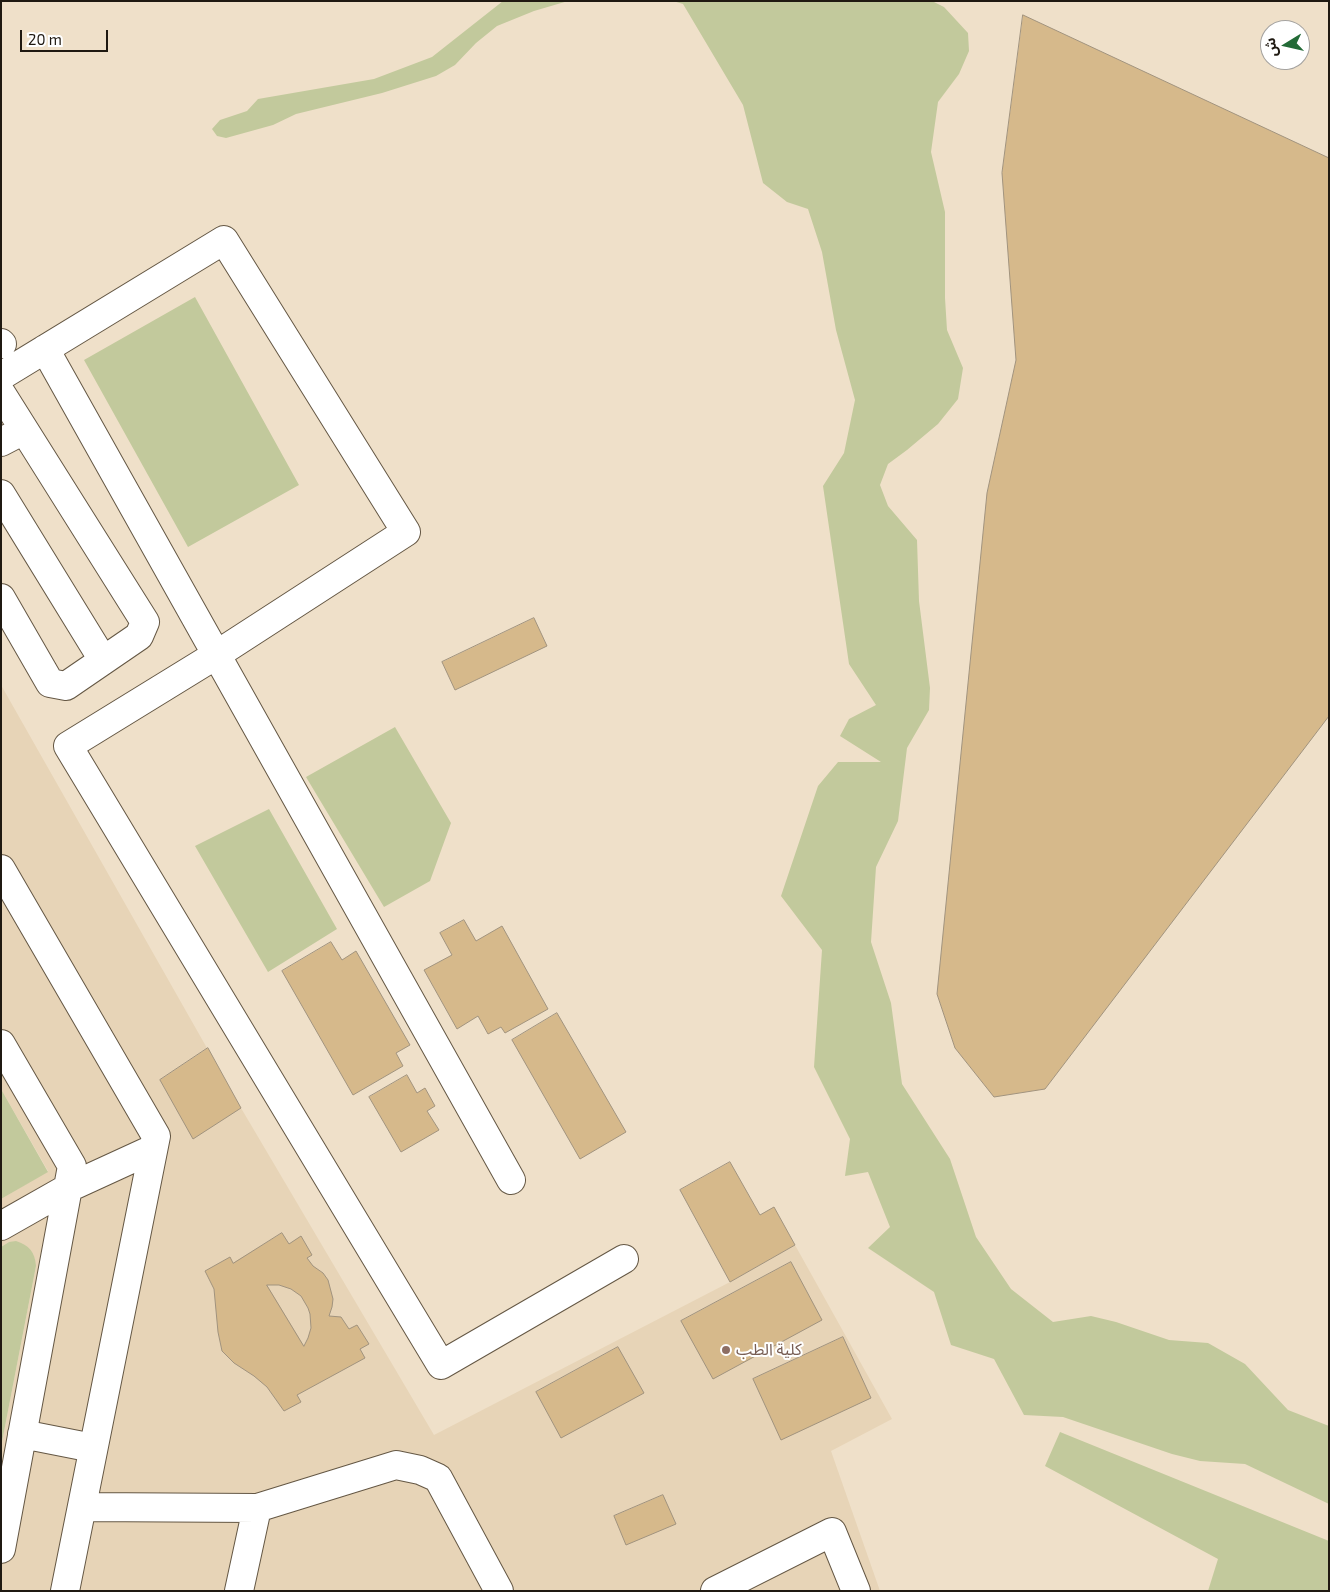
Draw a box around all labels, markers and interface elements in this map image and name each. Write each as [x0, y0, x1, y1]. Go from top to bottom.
scale bar [22, 20, 110, 52]
north arrow [1260, 20, 1310, 70]
text: 20 m [28, 30, 62, 48]
text: ش [1261, 36, 1281, 58]
place label: كلية الطب [736, 1340, 802, 1360]
marker: كلية الطب [720, 1344, 732, 1356]

